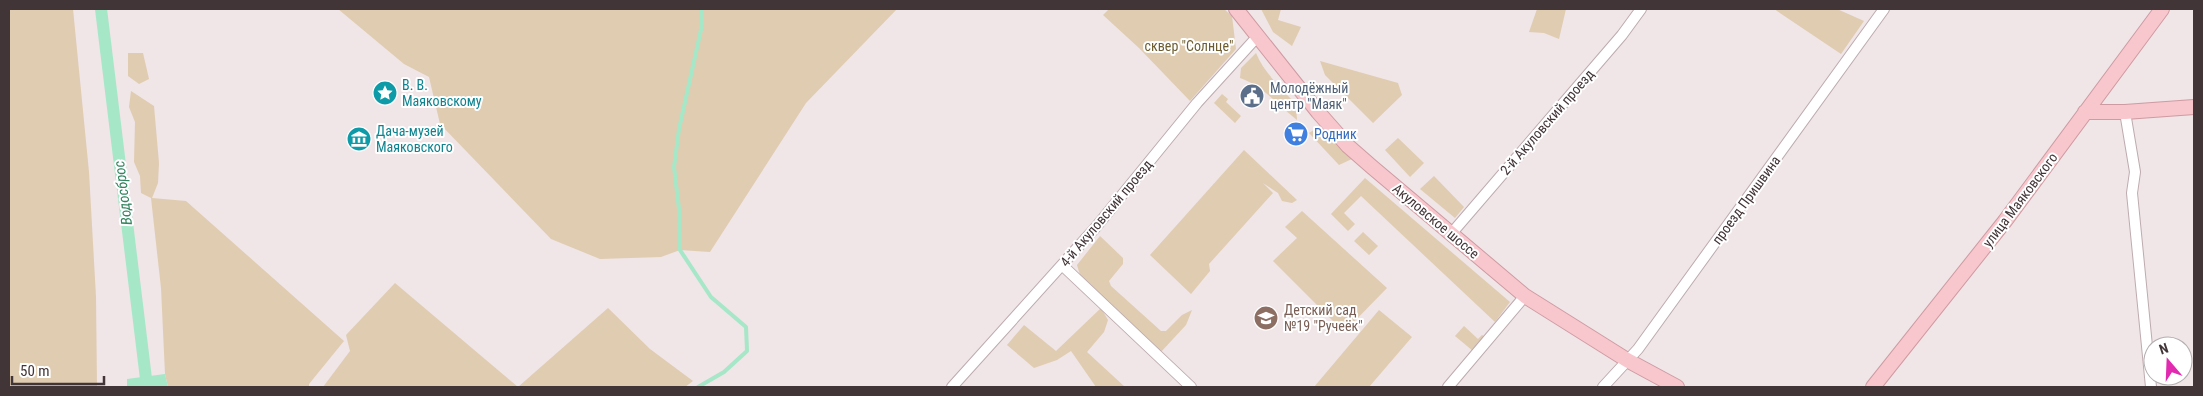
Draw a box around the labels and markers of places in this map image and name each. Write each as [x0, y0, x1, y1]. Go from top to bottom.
place label: В. В. Маяковскому [402, 77, 482, 109]
place icon: В. В. Маяковскому [372, 80, 398, 106]
place label: Молодёжный центр "Маяк" [1270, 80, 1348, 112]
public building icon: Молодёжный центр "Маяк" [1239, 83, 1265, 109]
supermarket icon: Родник [1283, 121, 1309, 147]
place label: Дача-музей Маяковского [376, 123, 453, 155]
museum icon: Дача-музей Маяковского [346, 126, 372, 152]
place label: Родник [1314, 126, 1357, 142]
place label: Детский сад №19 "Ручеёк" [1284, 302, 1363, 334]
school or university icon: Детский сад №19 "Ручеёк" [1253, 305, 1279, 331]

